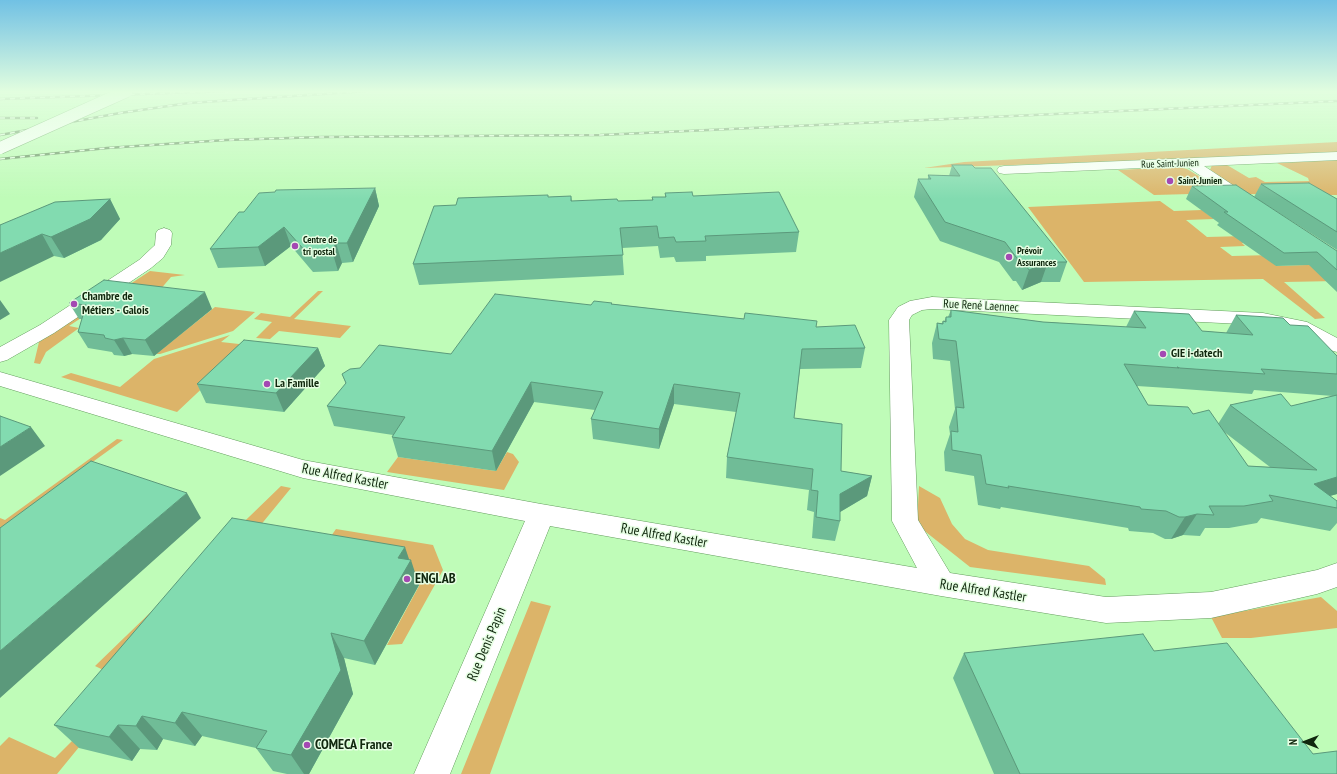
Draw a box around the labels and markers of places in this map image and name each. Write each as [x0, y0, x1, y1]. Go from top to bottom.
place label: Saint-Junien [1178, 175, 1222, 187]
marker: Saint-Junien [1165, 176, 1175, 186]
place label: Centre de tri postal [303, 234, 337, 258]
marker: Centre de tri postal [290, 241, 300, 251]
place label: Prévoir Assurances [1017, 245, 1056, 268]
marker: Prévoir Assurances [1004, 252, 1014, 262]
place label: Chambre de Métiers - Galois [82, 290, 149, 318]
marker: Chambre de Métiers - Galois [69, 299, 79, 309]
place label: GIE i-datech [1171, 347, 1222, 361]
marker: GIE i-datech [1158, 349, 1168, 359]
place label: La Famille [275, 377, 319, 391]
marker: La Famille [262, 379, 272, 389]
place label: ENGLAB [415, 571, 456, 587]
marker: ENGLAB [402, 574, 412, 584]
place label: COMECA France [315, 737, 393, 753]
marker: COMECA France [302, 740, 312, 750]

